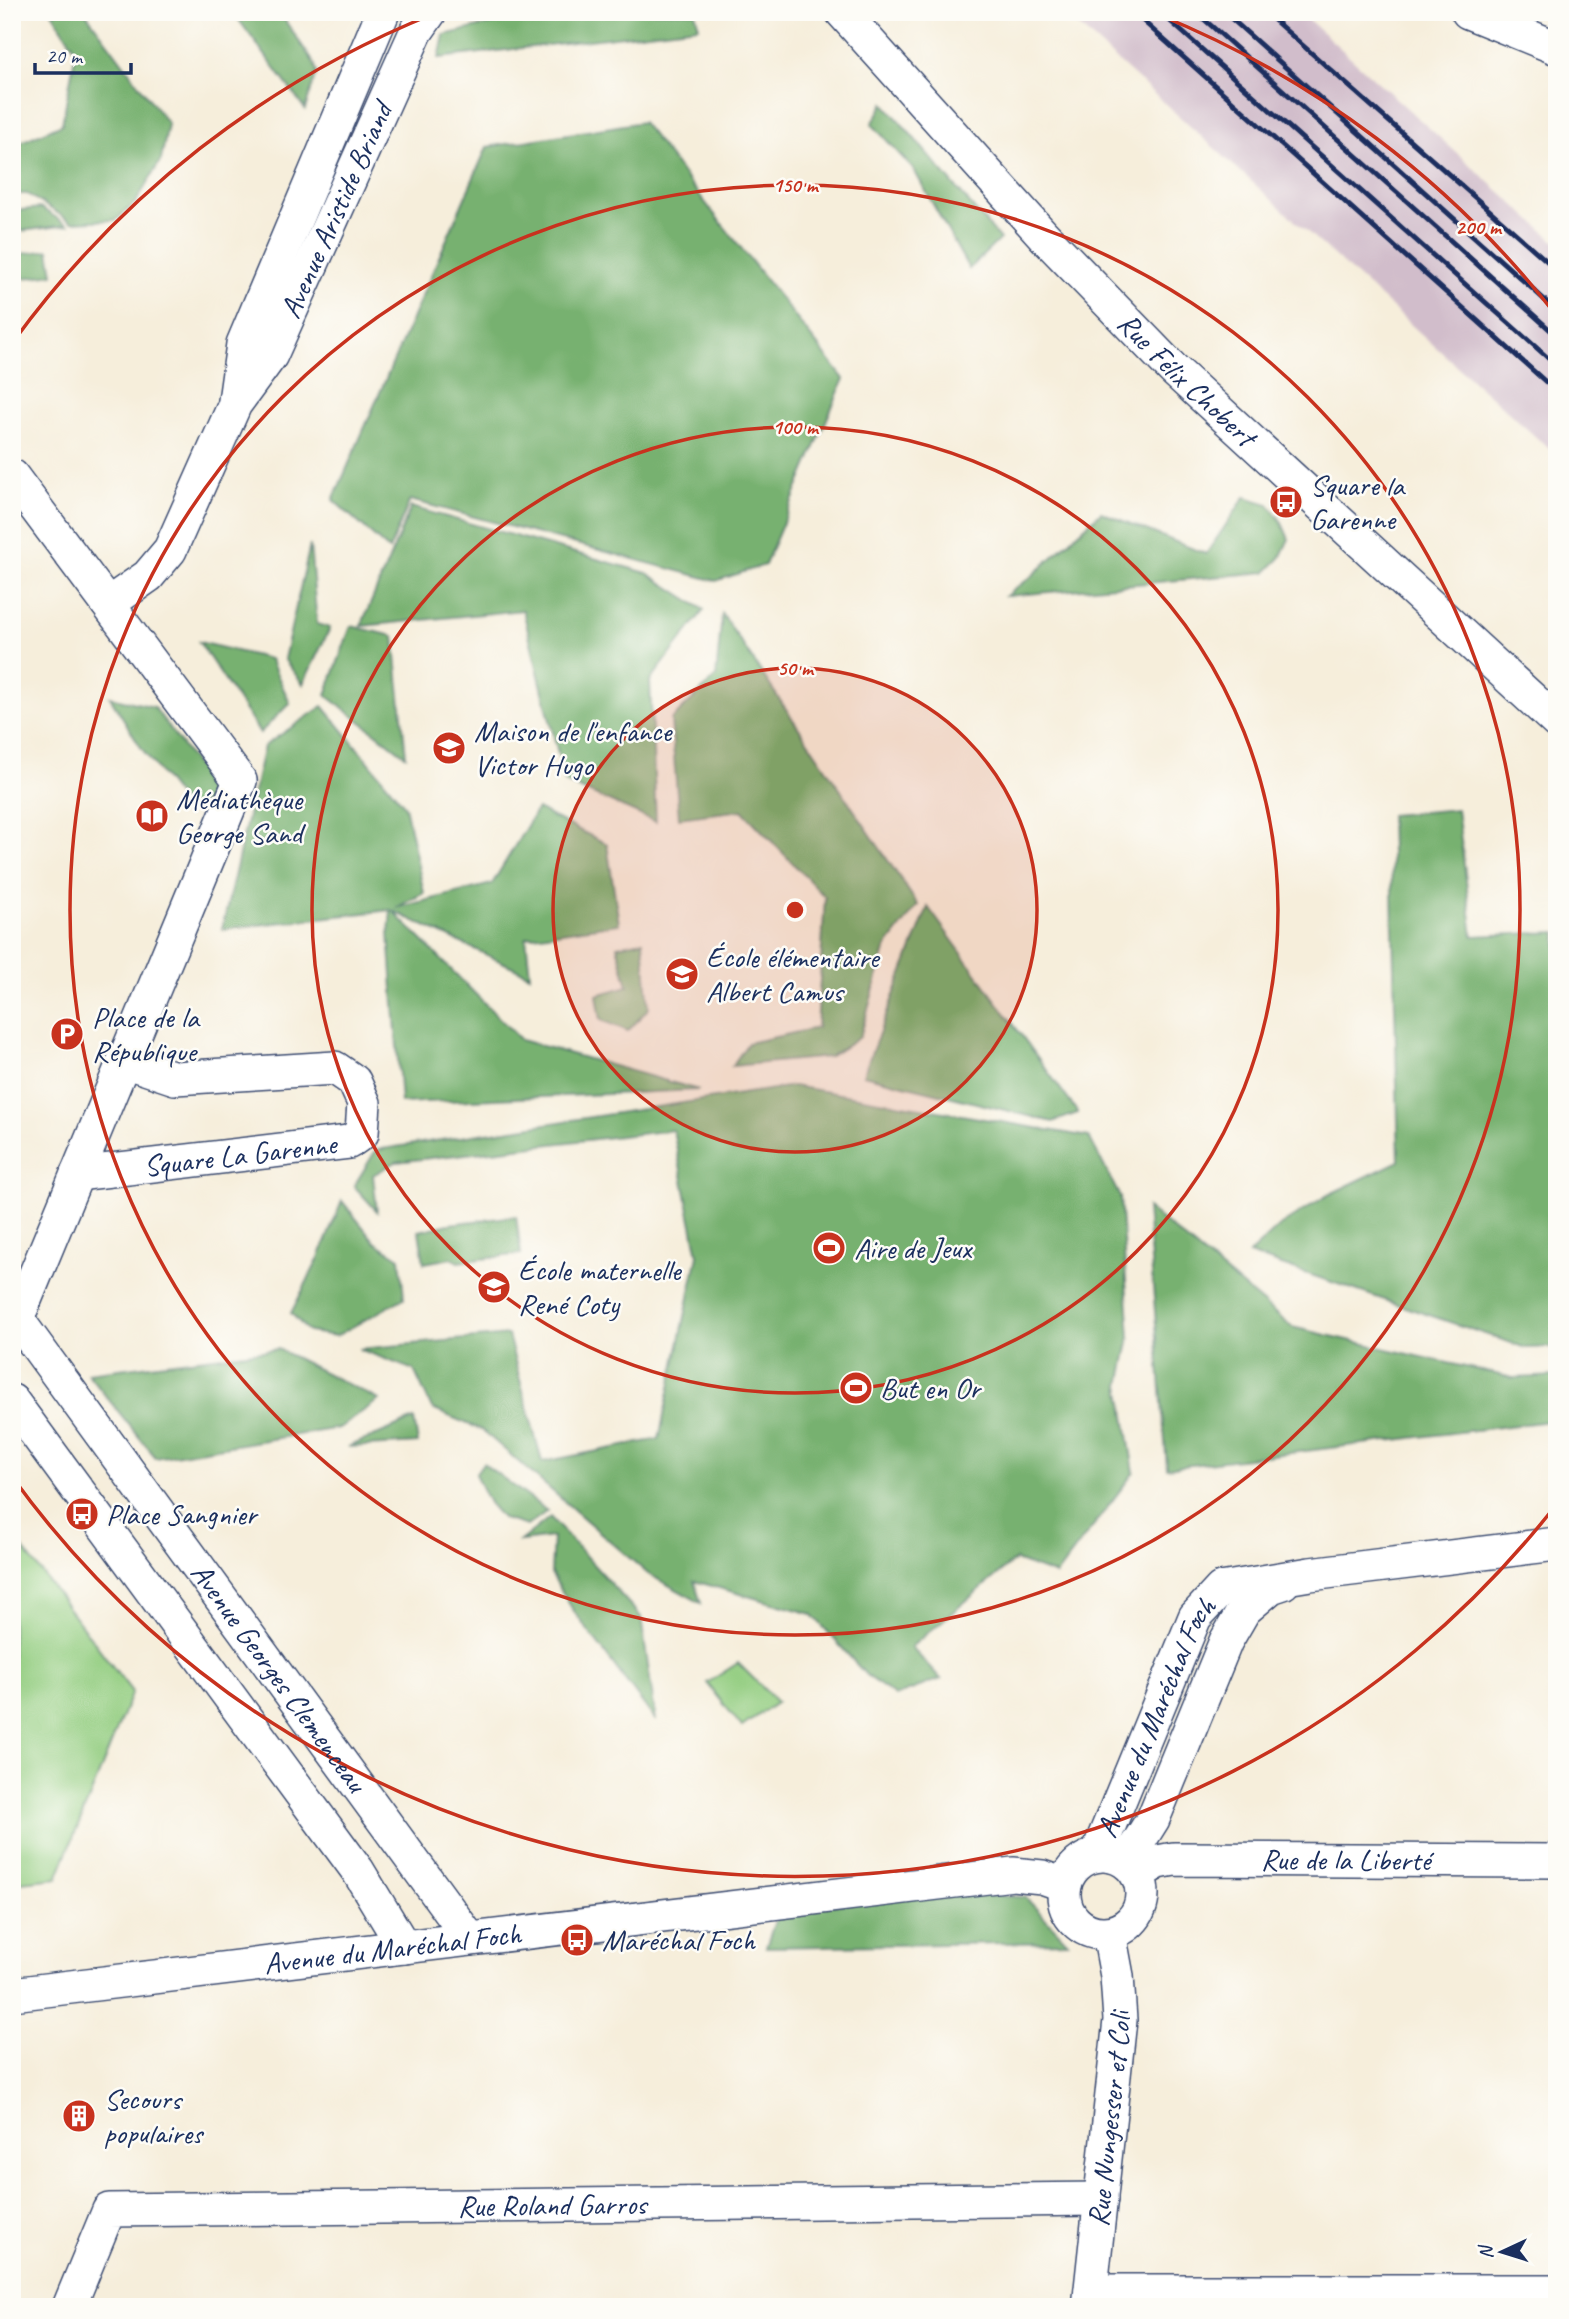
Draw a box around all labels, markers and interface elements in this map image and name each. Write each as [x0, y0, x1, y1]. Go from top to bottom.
scale bar [35, 32, 131, 76]
text: 20 m [46, 43, 84, 69]
street label: Avenue Aristide Briand [271, 93, 402, 324]
text: 150 m [772, 172, 820, 198]
text: 200 m [1455, 214, 1503, 240]
street label: Rue Félix Chobert [1110, 304, 1267, 457]
text: 100 m [772, 414, 820, 440]
place label: Square la Garenne [1310, 466, 1406, 538]
bus stop icon: Square la Garenne [1267, 483, 1305, 521]
text: 50 m [777, 655, 815, 681]
place label: Maison de l'enfance Victor Hugo [474, 712, 673, 784]
school or university icon: Maison de l'enfance Victor Hugo [430, 729, 468, 767]
place label: Médiathèque George Sand [176, 780, 306, 852]
library icon: Médiathèque George Sand [133, 797, 171, 835]
centre of rings [783, 898, 807, 922]
place label: École élémentaire Albert Camus [706, 938, 881, 1010]
school or university icon: École élémentaire Albert Camus [663, 955, 701, 993]
place label: Place de la République [92, 998, 201, 1070]
parking icon: Place de la République [48, 1015, 86, 1053]
street label: Square La Garenne [142, 1124, 340, 1185]
sports icon: Aire de Jeux [810, 1229, 848, 1267]
place label: Aire de Jeux [854, 1229, 974, 1267]
place label: École maternelle René Coty [518, 1251, 683, 1323]
school or university icon: École maternelle René Coty [475, 1268, 513, 1306]
sports icon: But en Or [837, 1369, 875, 1407]
place label: But en Or [880, 1369, 982, 1407]
bus stop icon: Place Sangnier [63, 1495, 101, 1533]
place label: Place Sangnier [106, 1495, 259, 1533]
street label: Avenue Georges Clemenceau [182, 1555, 377, 1801]
street label: Avenue du Maréchal Foch [1087, 1587, 1225, 1843]
street label: Rue de la Liberté [1261, 1840, 1435, 1879]
street label: Avenue du Maréchal Foch [262, 1914, 524, 1983]
bus stop icon: Maréchal Foch [558, 1921, 596, 1959]
place label: Maréchal Foch [602, 1921, 756, 1959]
street label: Rue Nungesser et Coli [1079, 2007, 1139, 2229]
place label: Secours populaires [104, 2080, 205, 2152]
building icon: Secours populaires [60, 2097, 98, 2135]
street label: Rue Roland Garros [457, 2185, 649, 2225]
north arrow [1468, 2218, 1538, 2288]
text: N [1473, 2243, 1498, 2260]

